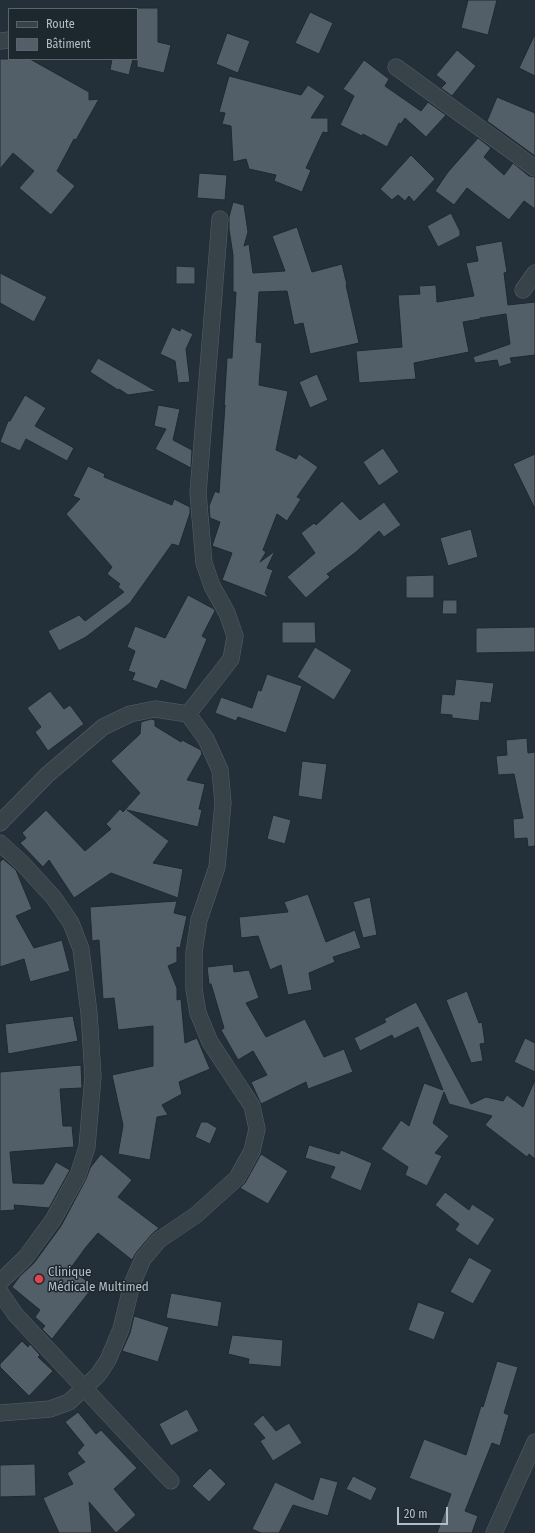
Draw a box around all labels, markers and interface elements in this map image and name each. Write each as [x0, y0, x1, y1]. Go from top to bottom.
legend [8, 8, 138, 60]
text: Route [46, 17, 75, 31]
text: Bâtiment [46, 37, 91, 51]
place label: Clinique Médicale Multimed [48, 1264, 149, 1295]
marker: Clinique Médicale Multimed [33, 1273, 45, 1285]
scale bar [399, 1499, 450, 1525]
text: 20 m [404, 1507, 428, 1521]

